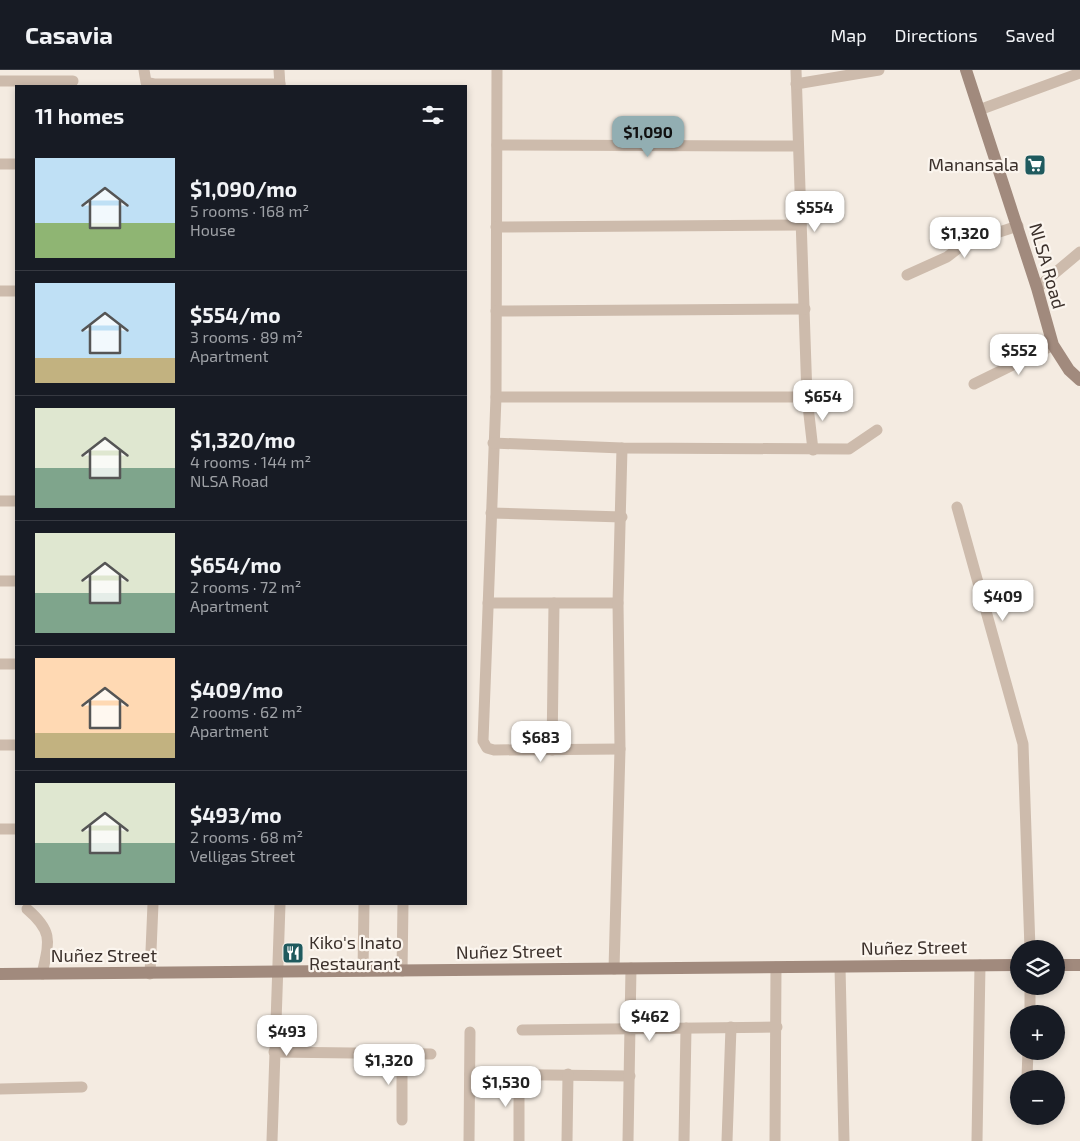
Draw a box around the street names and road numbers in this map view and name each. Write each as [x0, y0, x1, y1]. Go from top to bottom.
street label: NLSA Road [1025, 220, 1071, 311]
street label: Nuñez Street [861, 935, 967, 959]
street label: Nuñez Street [456, 939, 562, 963]
street label: Nuñez Street [51, 944, 157, 966]

